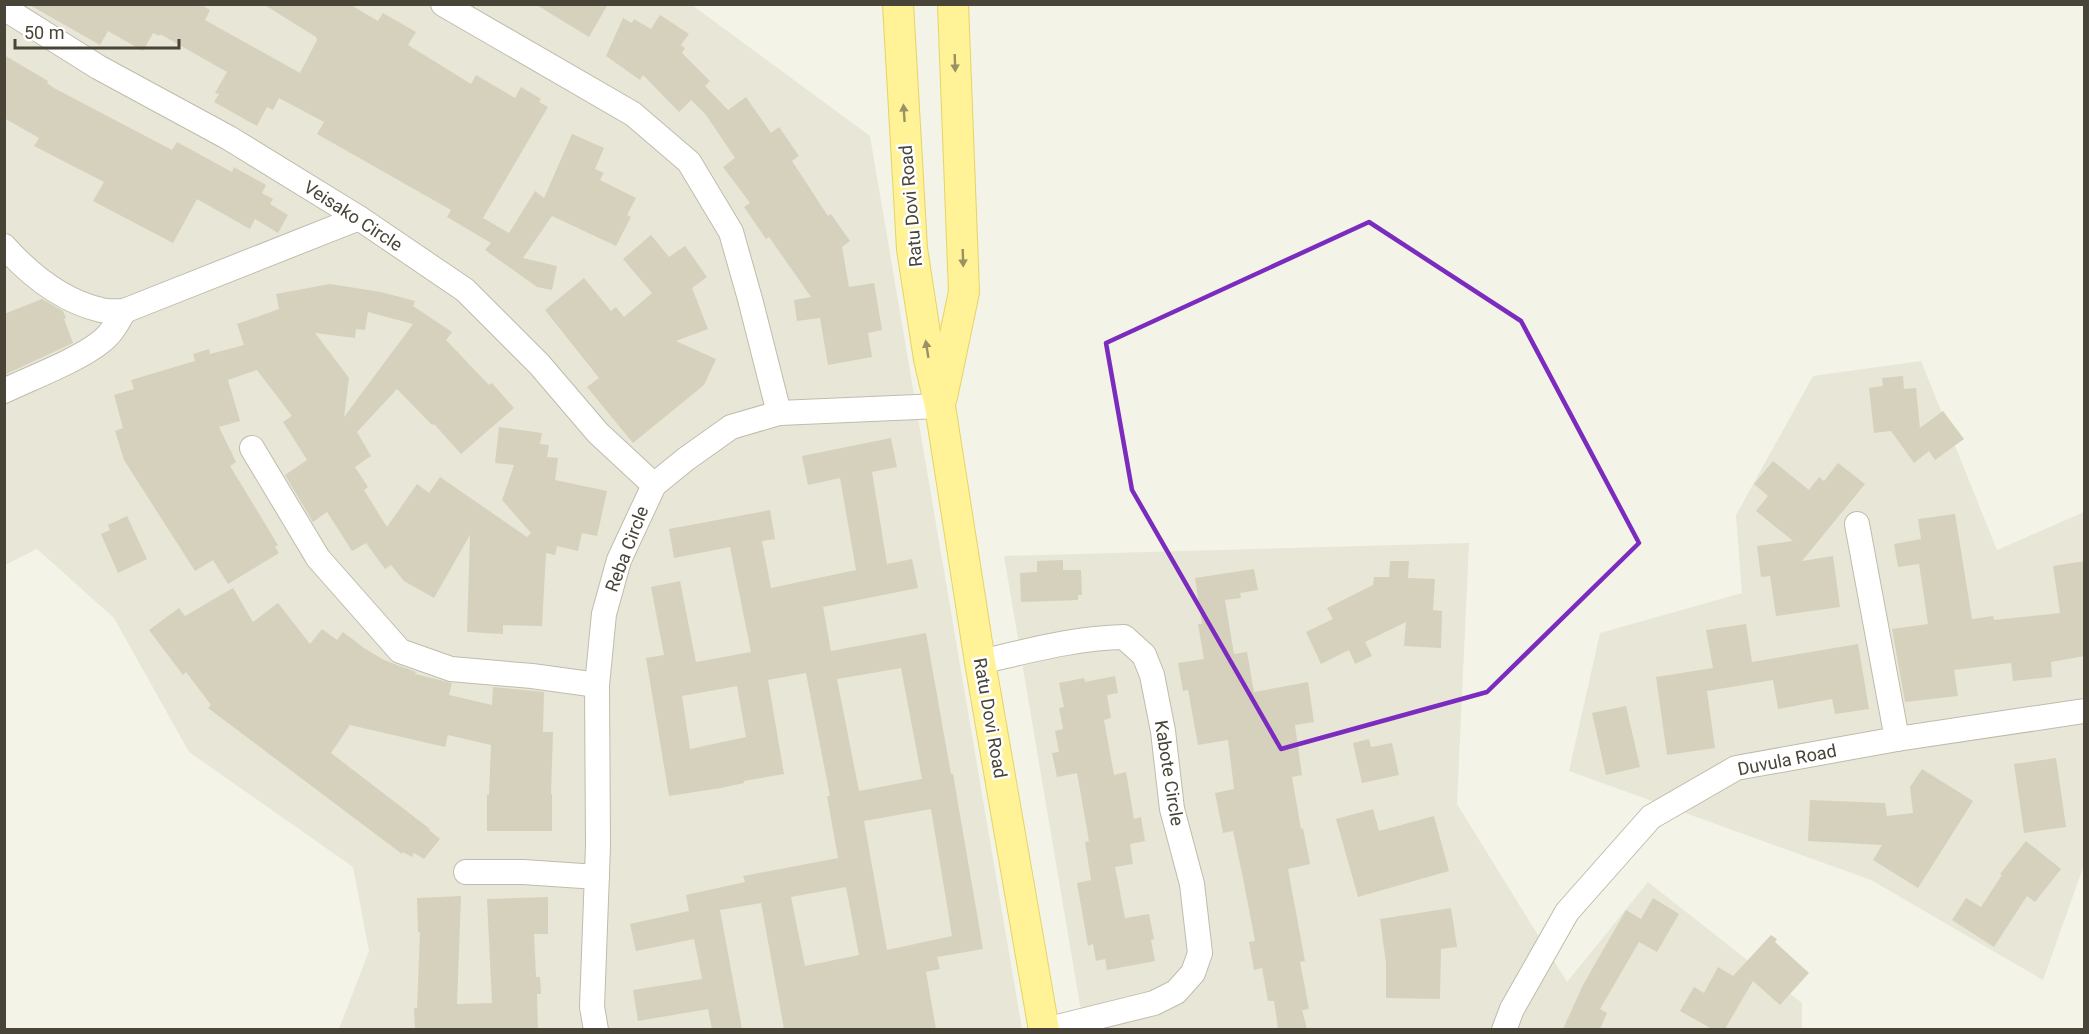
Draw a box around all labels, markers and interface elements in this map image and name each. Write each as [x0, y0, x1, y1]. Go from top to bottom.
scale bar [15, 12, 178, 50]
text: 50 m [24, 22, 64, 43]
one-way arrow [950, 53, 960, 72]
one-way arrow [899, 104, 908, 123]
street label: Ratu Dovi Road [895, 144, 926, 268]
street label: Veisako Circle [300, 176, 407, 255]
one-way arrow [958, 248, 968, 267]
one-way arrow [923, 339, 932, 358]
street label: Reba Circle [601, 503, 653, 595]
street label: Ratu Dovi Road [970, 656, 1011, 780]
street label: Kabote Circle [1151, 719, 1188, 827]
street label: Duvula Road [1736, 740, 1838, 779]

